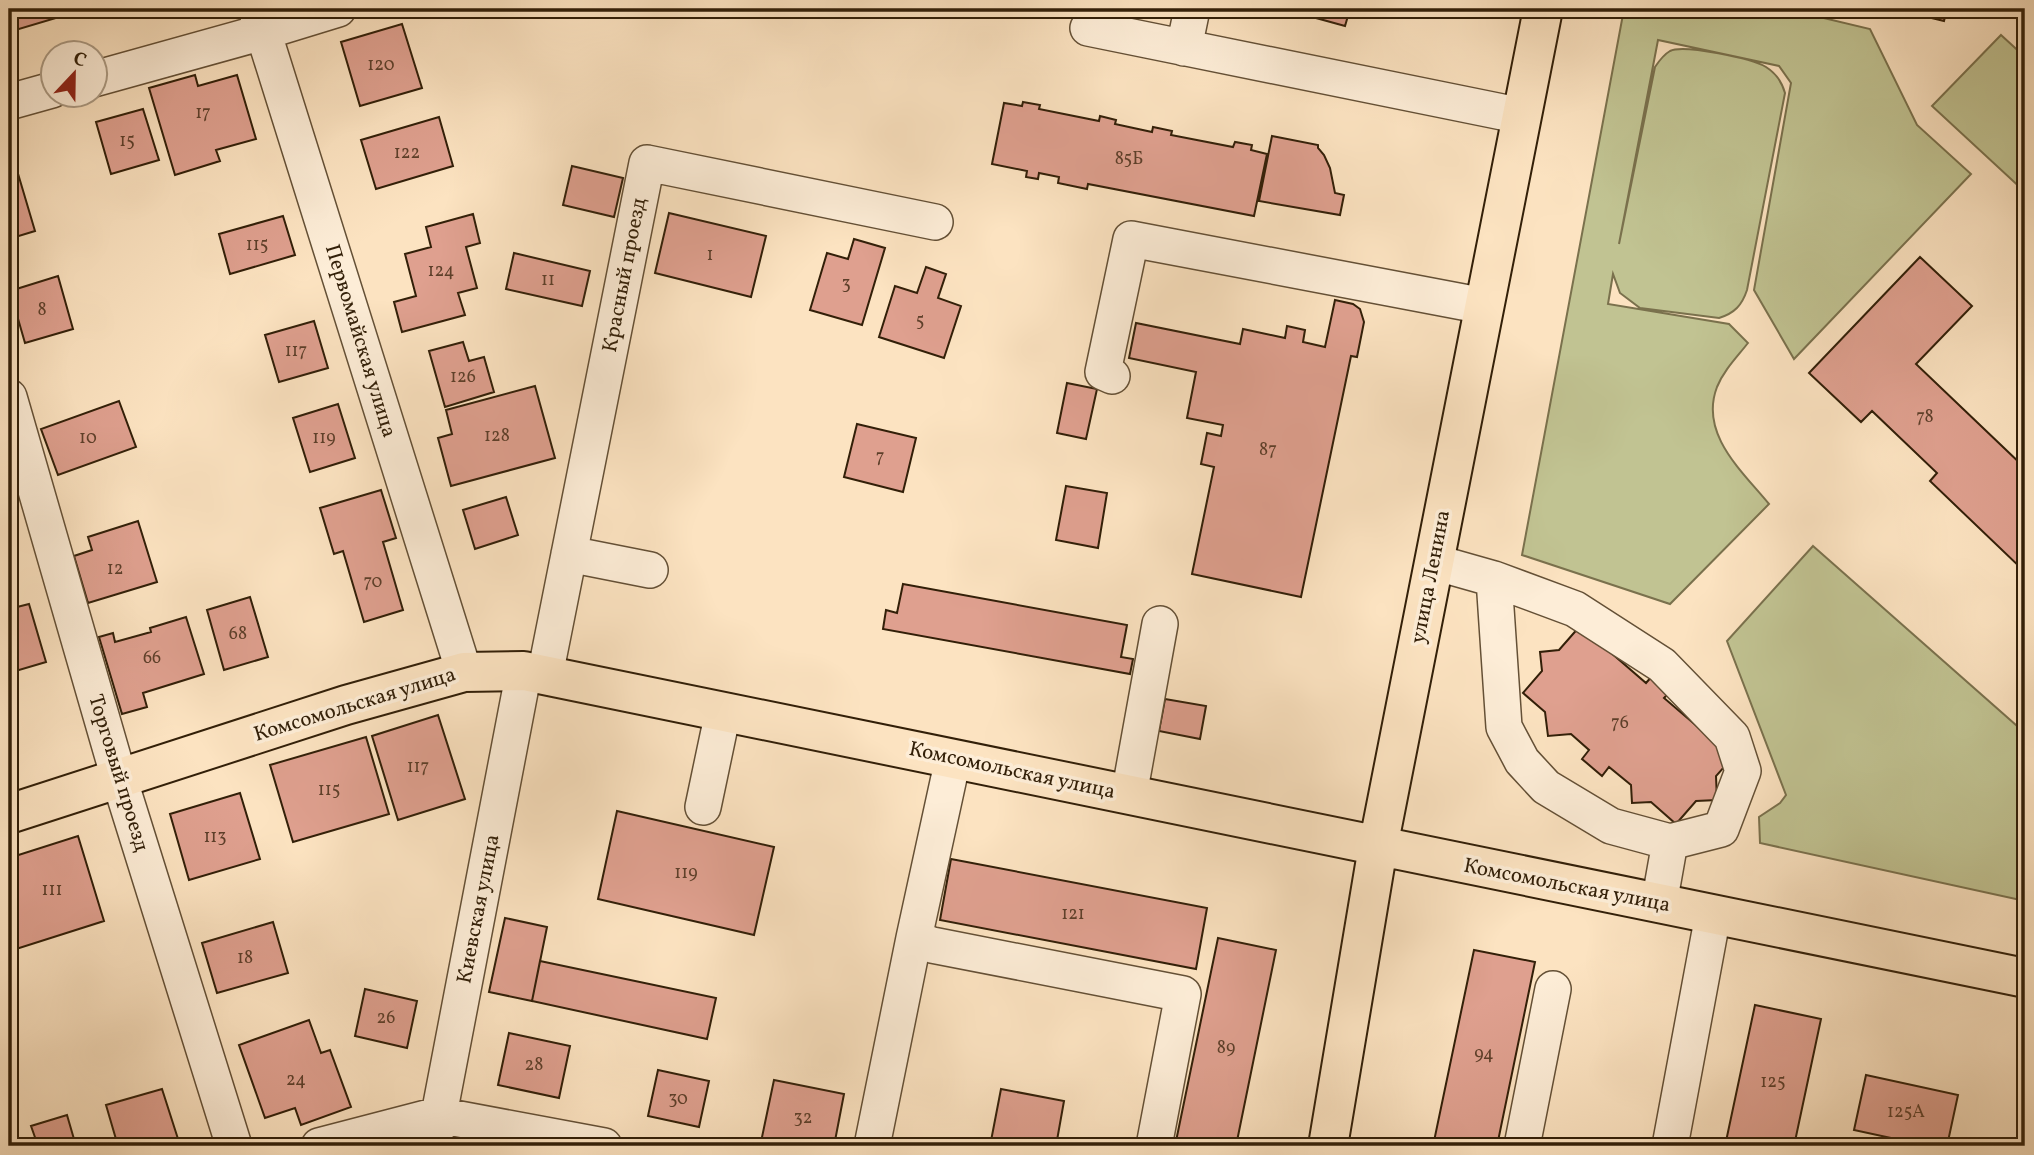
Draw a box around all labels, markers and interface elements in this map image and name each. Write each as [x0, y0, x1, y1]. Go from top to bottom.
north arrow [38, 38, 108, 108]
text: С [69, 46, 90, 74]
house number: 120 [367, 53, 395, 78]
house number: 17 [195, 101, 211, 126]
house number: 15 [119, 129, 135, 154]
house number: 122 [394, 141, 420, 166]
house number: 85Б [1115, 147, 1143, 172]
street label: Красный проезд [596, 195, 654, 355]
house number: 115 [246, 233, 268, 258]
street label: Первомайская улица [317, 241, 403, 441]
house number: 1 [707, 243, 713, 268]
house number: 124 [428, 259, 454, 284]
house number: 11 [541, 268, 555, 293]
house number: 3 [841, 272, 851, 297]
house number: 8 [37, 298, 47, 323]
house number: 5 [916, 309, 924, 334]
house number: 117 [285, 339, 307, 364]
house number: 126 [450, 365, 476, 390]
house number: 78 [1916, 405, 1934, 430]
house number: 128 [484, 424, 510, 449]
house number: 10 [79, 426, 97, 451]
house number: 119 [312, 426, 336, 451]
house number: 87 [1259, 438, 1277, 463]
house number: 7 [876, 445, 884, 470]
street label: улица Ленина [1404, 508, 1458, 646]
house number: 12 [107, 557, 123, 582]
house number: 70 [364, 570, 383, 595]
house number: 68 [229, 622, 247, 647]
house number: 66 [143, 646, 161, 671]
street label: Комсомольская улица [250, 660, 460, 750]
street label: Торговый проезд [80, 691, 156, 855]
house number: 76 [1611, 711, 1629, 736]
street label: Комсомольская улица [906, 735, 1118, 807]
house number: 117 [407, 755, 429, 780]
house number: 115 [318, 778, 340, 803]
house number: 113 [203, 825, 227, 850]
street label: Киевская улица [450, 832, 508, 986]
street label: Комсомольская улица [1461, 852, 1673, 920]
house number: 119 [674, 861, 698, 886]
house number: 111 [42, 878, 62, 903]
house number: 121 [1061, 902, 1085, 927]
house number: 18 [237, 946, 253, 971]
house number: 26 [377, 1006, 395, 1031]
house number: 89 [1217, 1036, 1235, 1061]
house number: 94 [1474, 1042, 1494, 1067]
house number: 28 [525, 1053, 543, 1078]
house number: 24 [286, 1068, 306, 1093]
house number: 125 [1760, 1070, 1786, 1095]
house number: 30 [668, 1087, 688, 1112]
house number: 125А [1887, 1100, 1925, 1125]
house number: 32 [794, 1106, 812, 1131]

